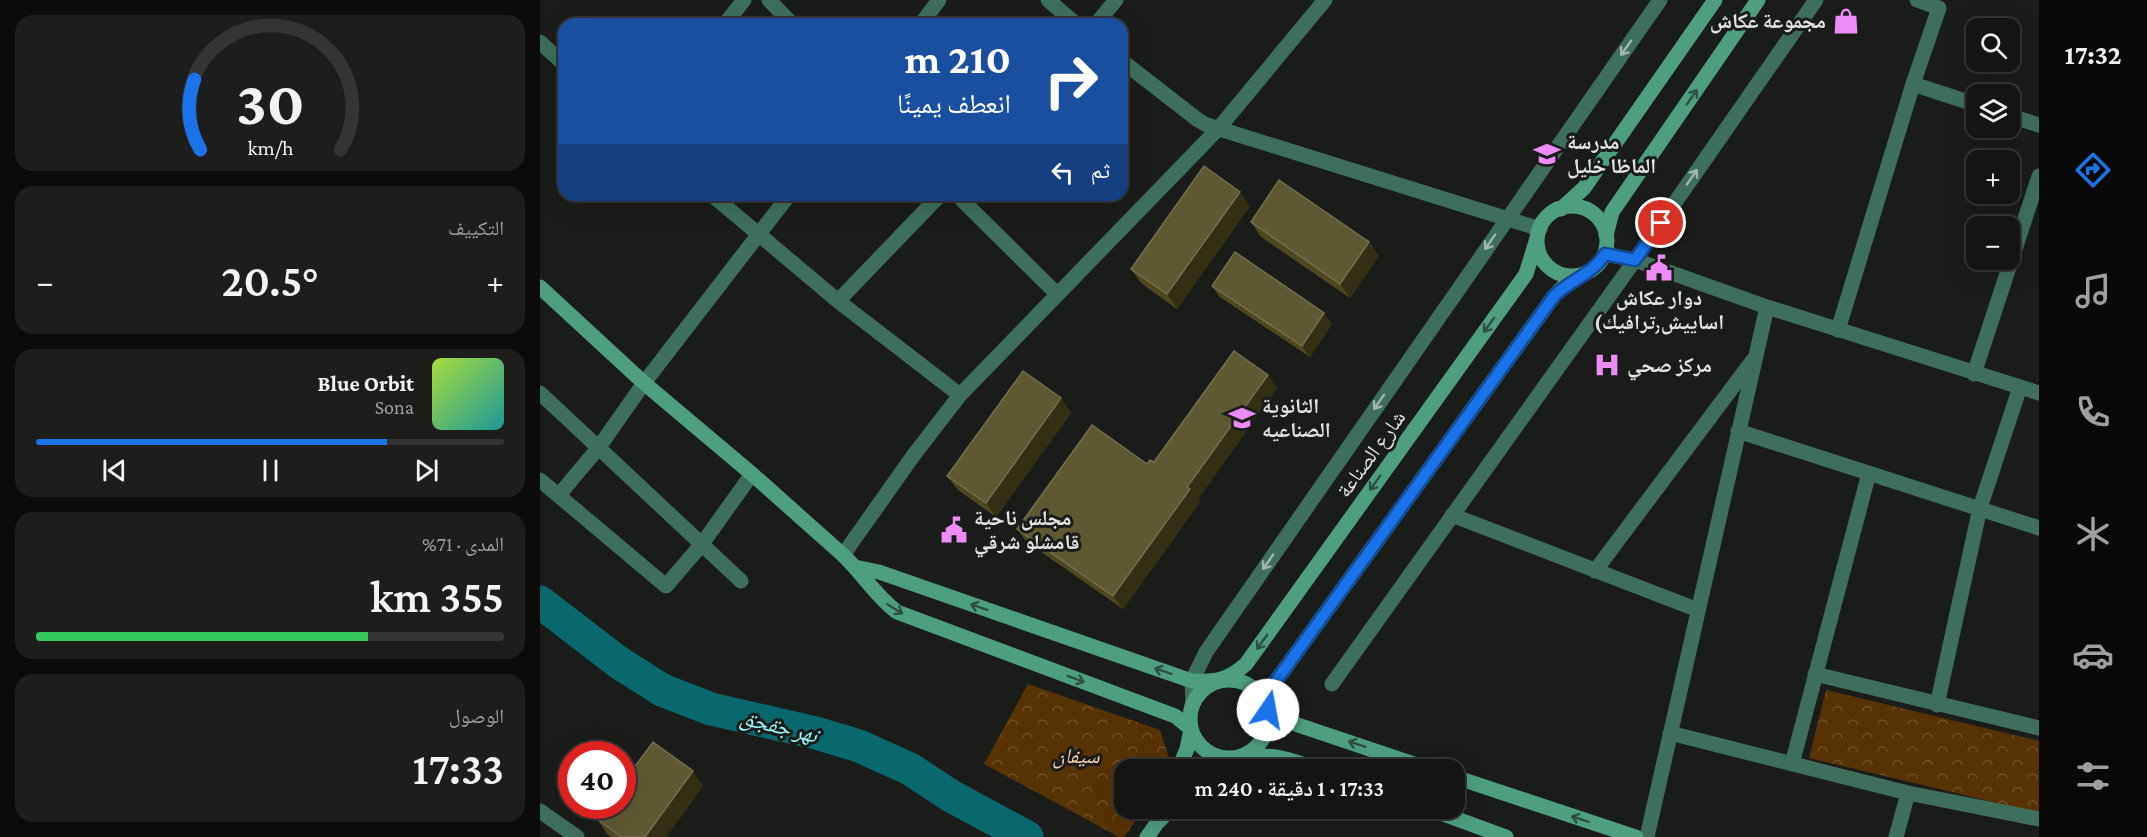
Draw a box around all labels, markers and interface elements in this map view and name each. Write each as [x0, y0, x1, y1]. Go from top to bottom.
shop icon: مجموعة عكاش [1831, 6, 1861, 36]
place label: مجموعة عكاش [1710, 9, 1826, 34]
map controls [1966, 18, 2020, 270]
button: search [1966, 18, 2020, 72]
text: 210 m [905, 35, 1011, 82]
one-way arrow [1620, 39, 1632, 56]
text: 17:32 [2065, 40, 2121, 70]
icon: right [1032, 42, 1110, 120]
text: 30 [236, 68, 304, 137]
button: layers [1966, 84, 2020, 138]
text: انعطف يمينًا [897, 89, 1011, 119]
one-way arrow [1686, 89, 1698, 105]
place label: مدرسة الماظا خليل [1567, 130, 1656, 179]
text: km/h [247, 136, 294, 160]
school or university icon: مدرسة الماظا خليل [1532, 139, 1562, 169]
icon: directions [2072, 149, 2114, 191]
button: + [1966, 150, 2020, 204]
icon: left [1046, 156, 1079, 189]
text: ثم [1091, 158, 1110, 183]
one-way arrow [1686, 170, 1698, 186]
pin [1635, 197, 1686, 248]
icon: arrive [1644, 206, 1677, 239]
button: − [1966, 216, 2020, 270]
text: التكييف [448, 217, 504, 239]
one-way arrow [1484, 234, 1496, 250]
public building icon: دوار عكاش (اساييش٫ترافيك [1644, 253, 1674, 283]
text: 20.5° [221, 256, 319, 306]
text: − [36, 263, 53, 300]
text: + [487, 263, 504, 300]
icon: music [2072, 270, 2114, 312]
place label: دوار عكاش (اساييش٫ترافيك [1594, 286, 1724, 335]
one-way arrow [1483, 317, 1495, 333]
hospital icon: مركز صحي [1592, 350, 1622, 380]
place label: مركز صحي [1627, 353, 1712, 381]
text: Blue Orbit [318, 371, 414, 396]
icon: phone [2072, 391, 2114, 433]
place label: الثانوية الصناعيه [1262, 394, 1331, 442]
one-way arrow [1373, 394, 1385, 410]
text: Sona [375, 396, 414, 418]
school or university icon: الثانوية الصناعيه [1227, 403, 1257, 433]
street label: شارع الصناعة [1332, 406, 1411, 503]
icon: previous [98, 454, 131, 487]
icon: pause [254, 454, 287, 487]
icon: next [410, 454, 443, 487]
one-way arrow [1369, 475, 1382, 491]
place label: مجلس ناحية قامشلو شرقي [974, 506, 1079, 558]
icon: climate [2072, 513, 2114, 555]
public building icon: مجلس ناحية قامشلو شرقي [939, 515, 969, 545]
text: المدى · 71% [422, 533, 504, 555]
one-way arrow [1262, 554, 1274, 570]
text: 355 km [370, 572, 504, 622]
one-way arrow [970, 601, 989, 612]
one-way arrow [886, 603, 903, 616]
one-way arrow [1255, 633, 1268, 649]
icon: car [2072, 634, 2114, 676]
one-way arrow [1154, 665, 1173, 676]
one-way arrow [1067, 674, 1085, 685]
position arrow [1236, 678, 1300, 742]
water label: نهر جقجق [738, 704, 823, 749]
text: الوصول [449, 705, 504, 727]
one-way arrow [1348, 738, 1367, 749]
speed limit sign: 40 [558, 741, 636, 819]
text: 17:33 [412, 744, 504, 794]
park label: سيفان [1052, 744, 1100, 769]
icon: filters [2072, 755, 2114, 797]
text: 17:33 · 1 دقيقة · 240 m [1195, 776, 1384, 801]
one-way arrow [1571, 812, 1590, 823]

